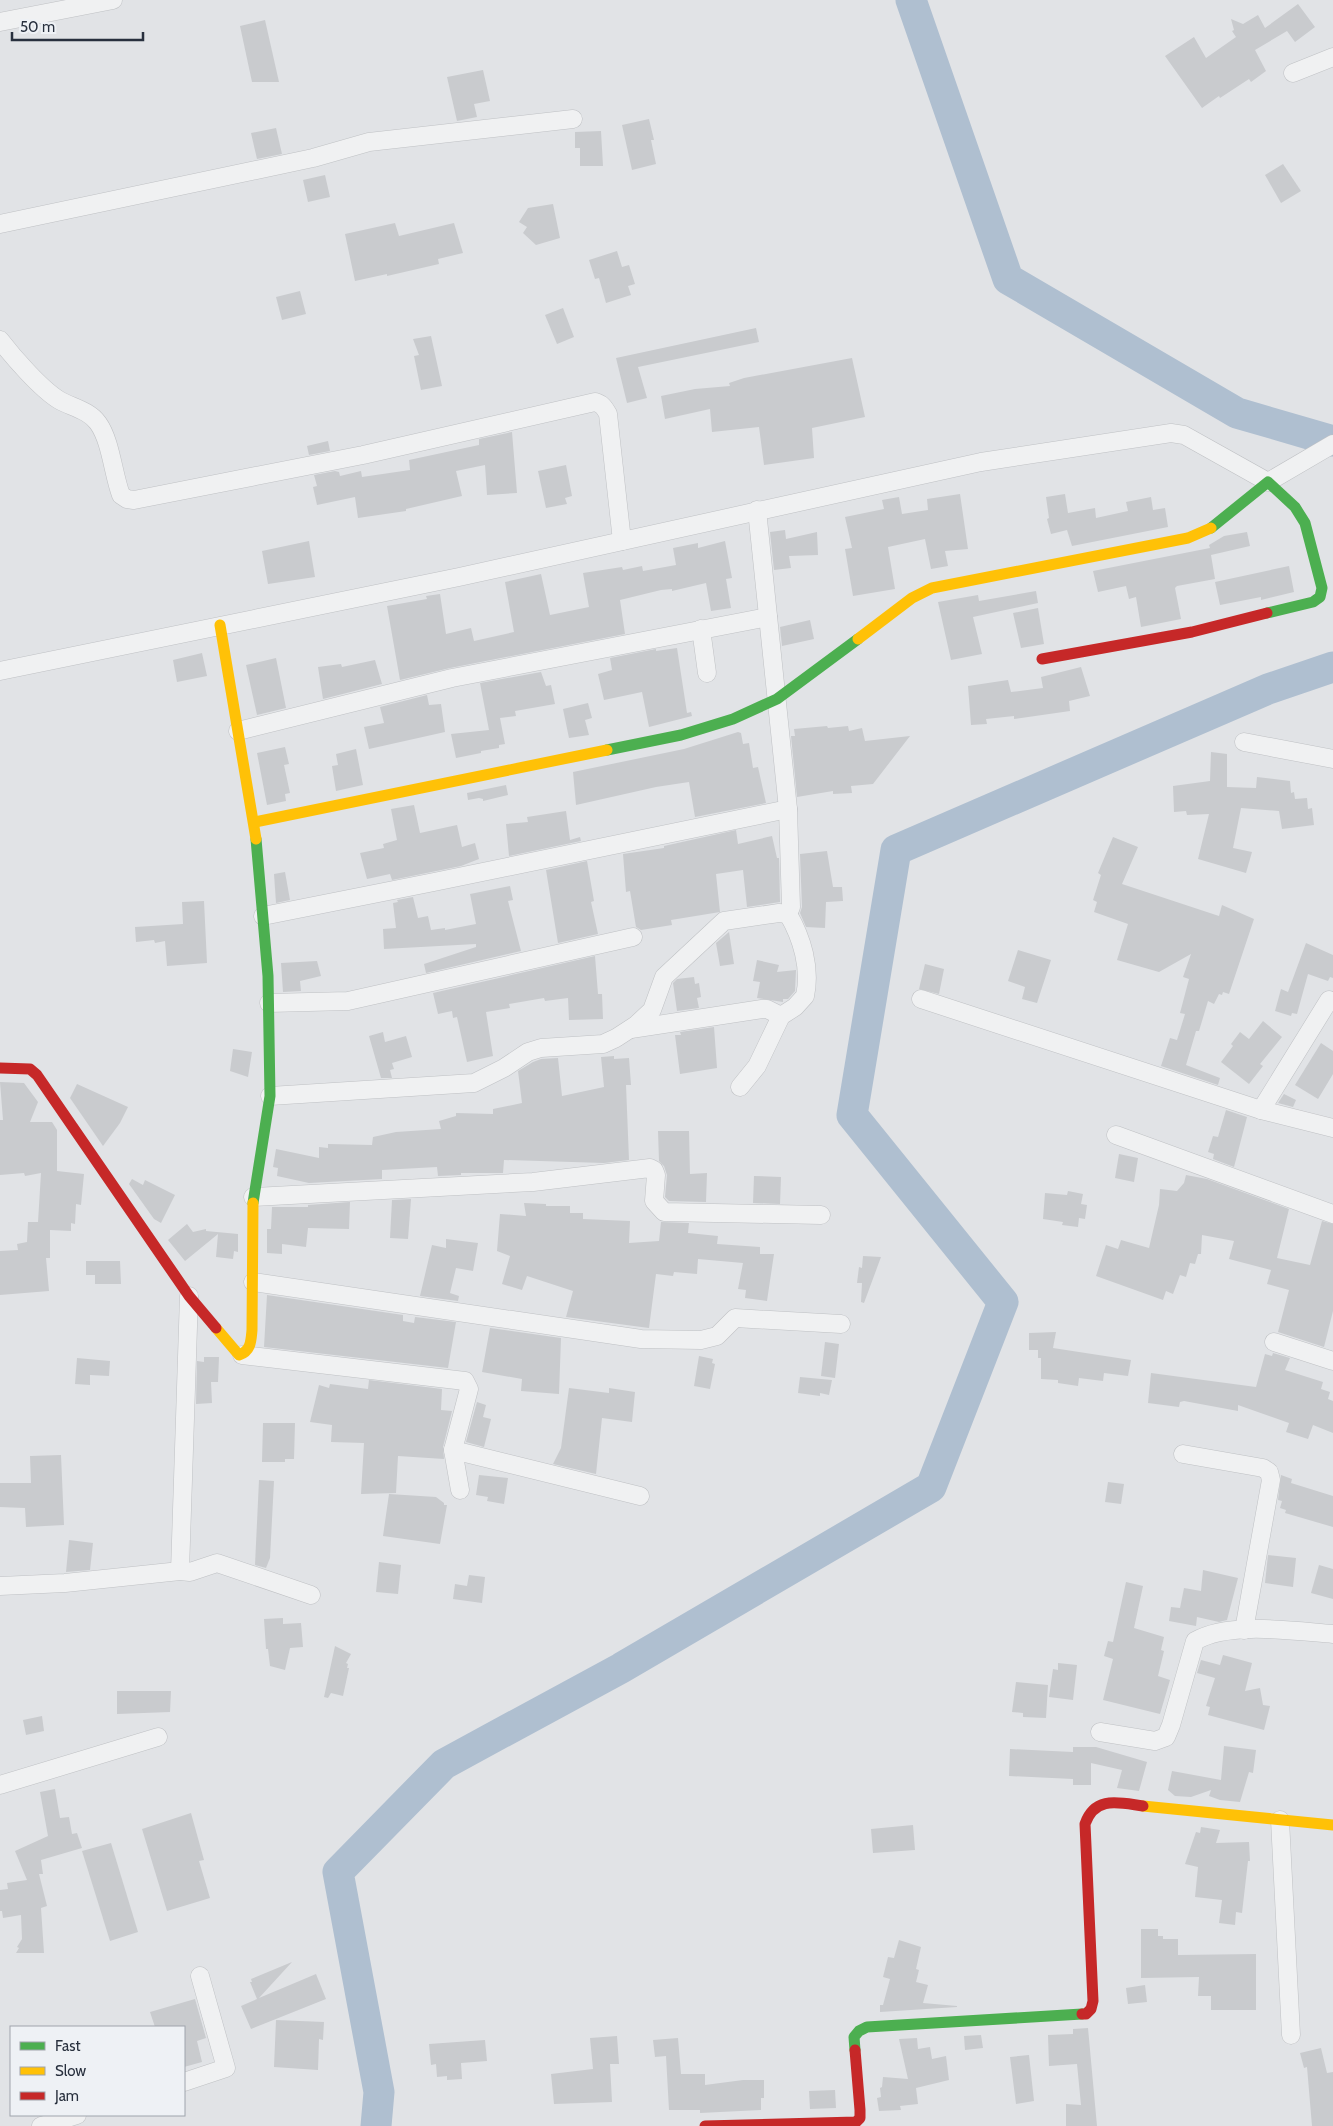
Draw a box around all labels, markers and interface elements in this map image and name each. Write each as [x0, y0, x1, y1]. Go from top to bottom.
scale bar [12, 10, 144, 42]
text: 50 m [20, 18, 55, 36]
legend [10, 2026, 185, 2116]
text: Fast [55, 2037, 80, 2055]
text: Slow [55, 2062, 86, 2080]
text: Jam [54, 2087, 79, 2105]

